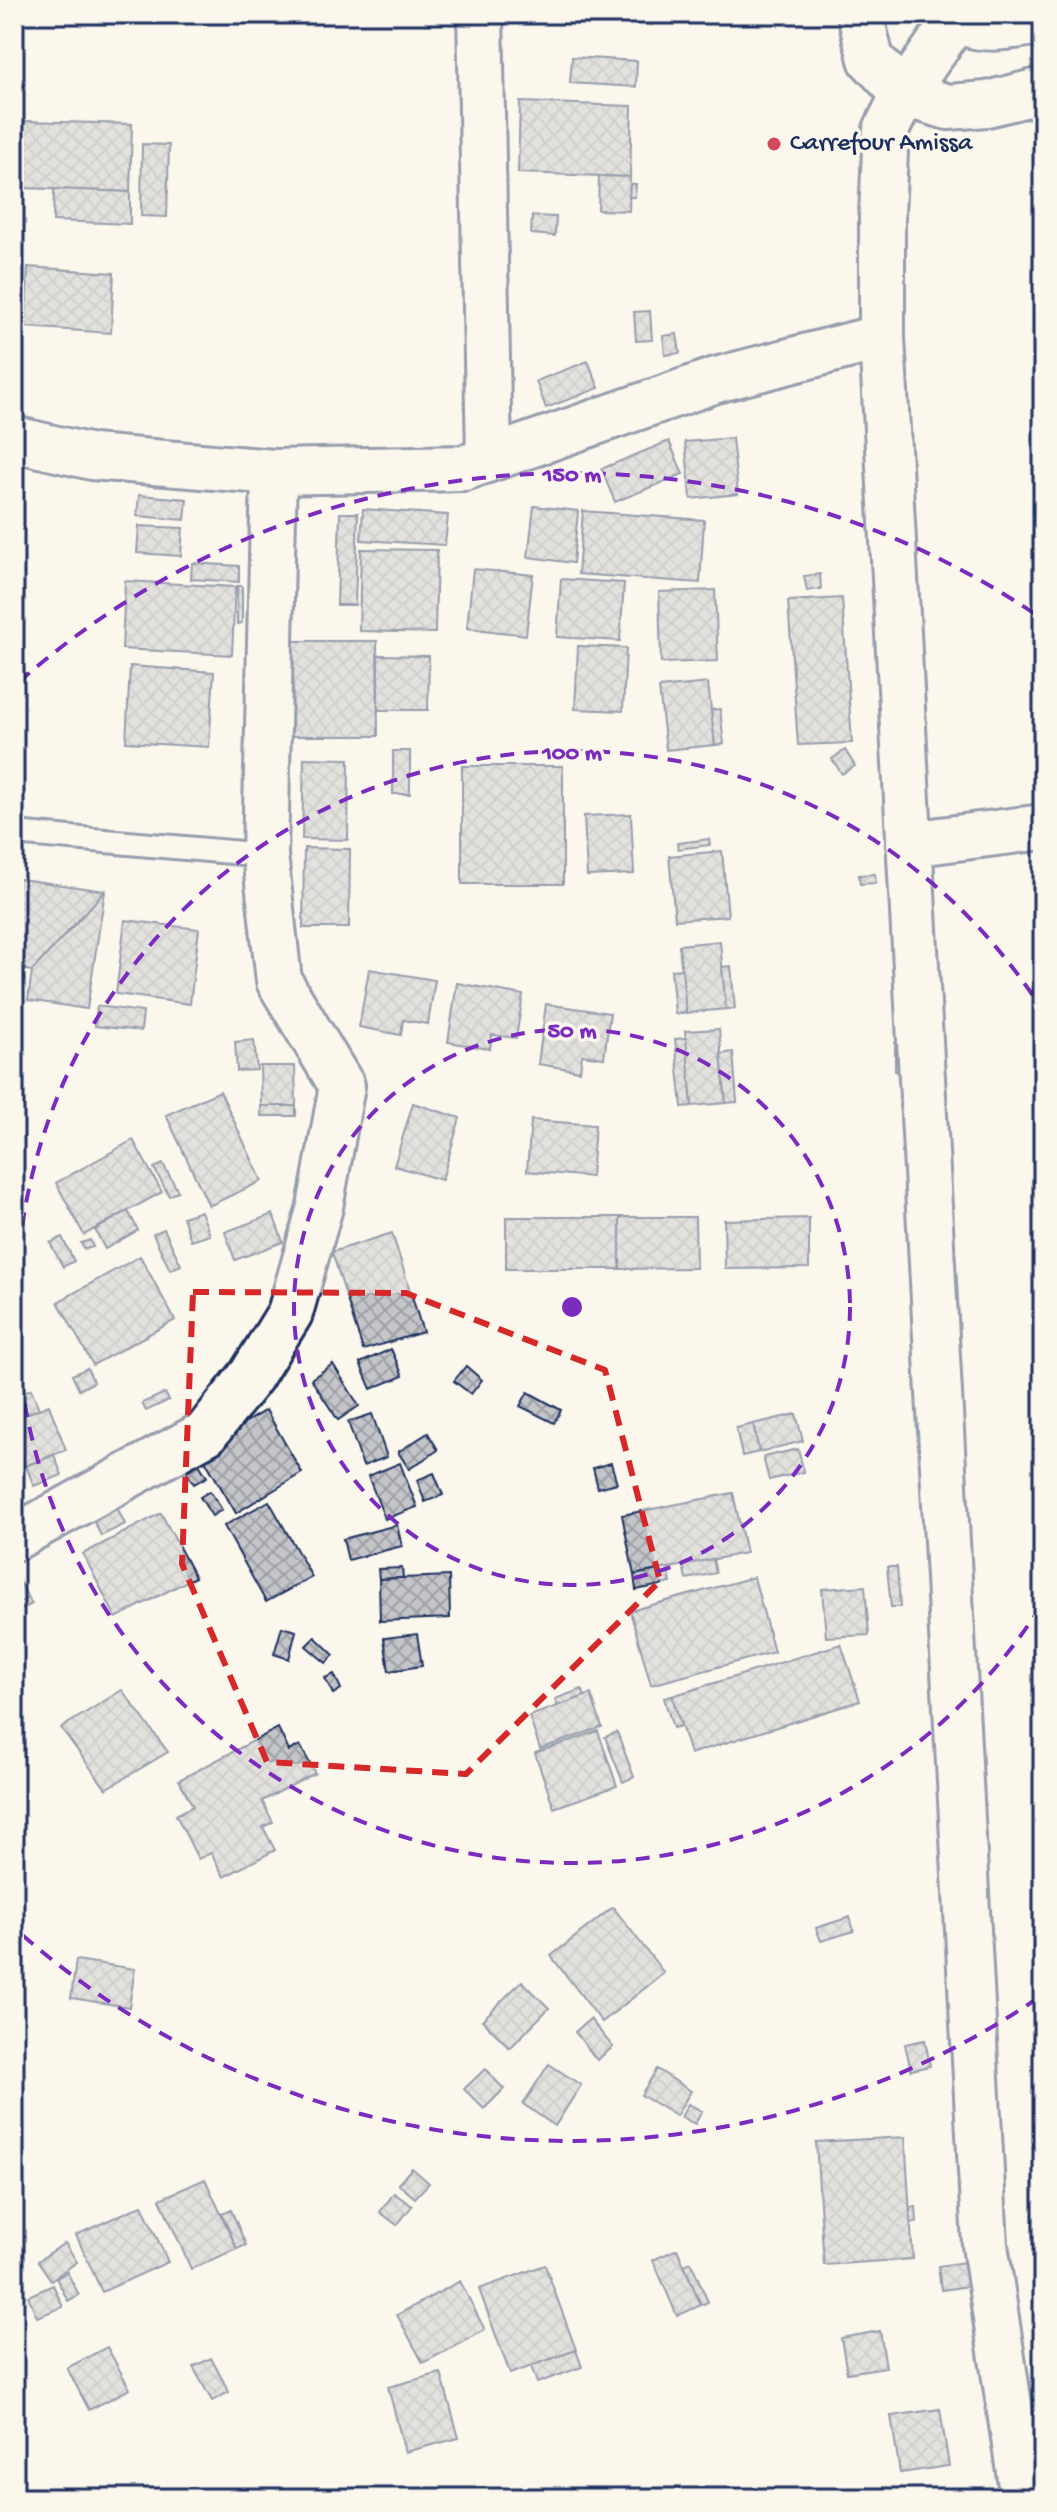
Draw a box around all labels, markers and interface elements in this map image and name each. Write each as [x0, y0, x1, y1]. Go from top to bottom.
place label: Carrefour Amissa [790, 129, 974, 160]
marker: Carrefour Amissa [765, 135, 783, 153]
text: 150 m [542, 462, 601, 491]
text: 100 m [541, 740, 602, 769]
text: 50 m [548, 1018, 596, 1047]
centre of rings [558, 1293, 586, 1321]

